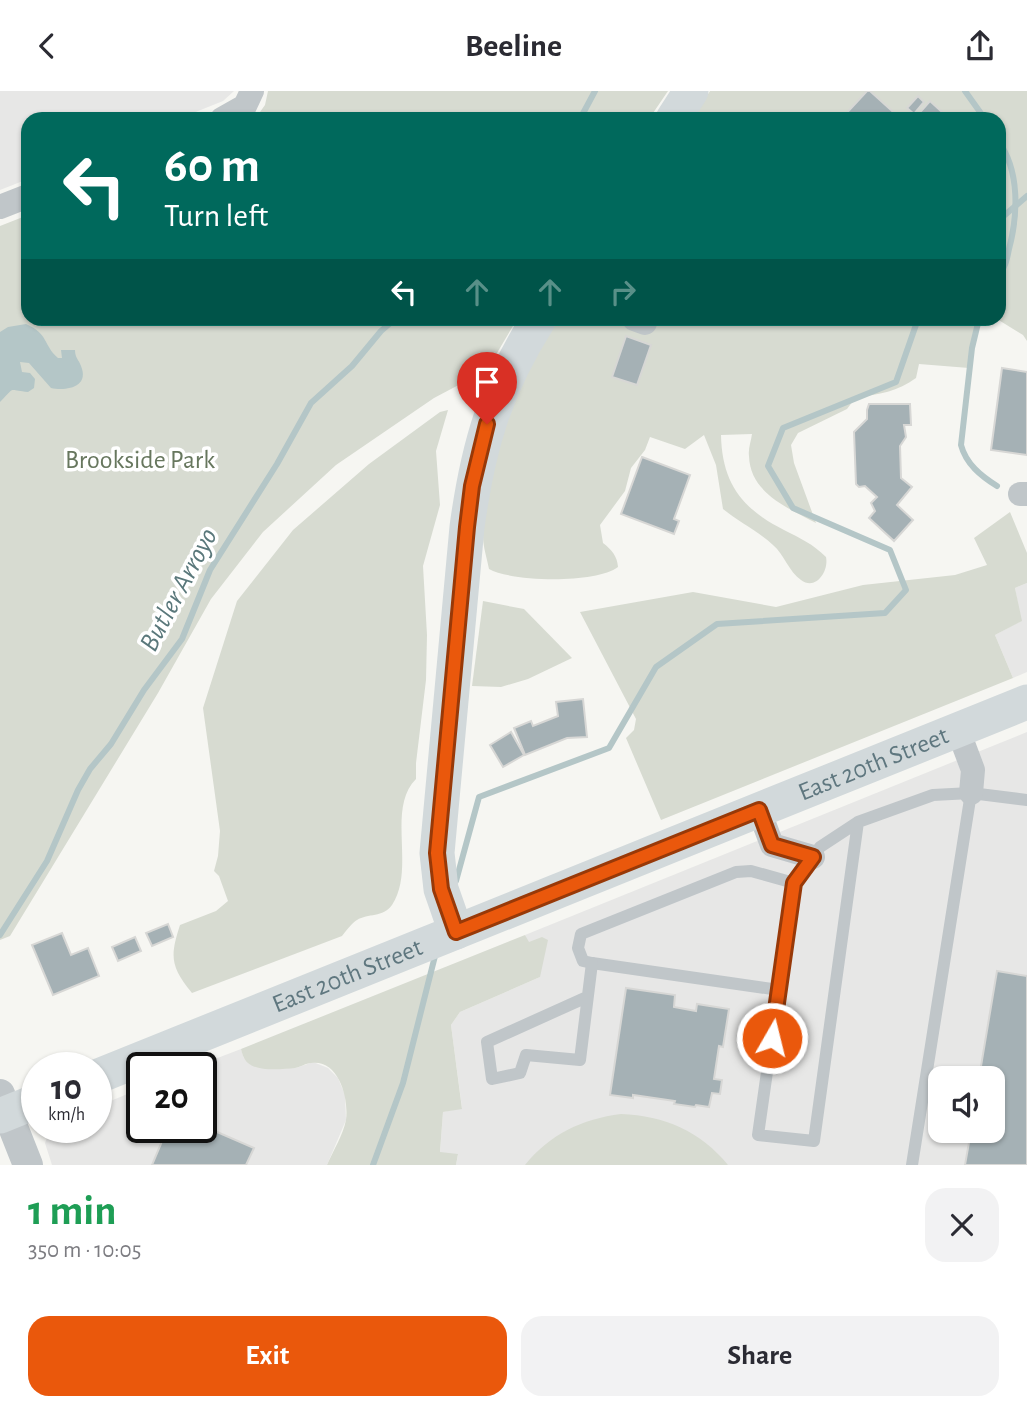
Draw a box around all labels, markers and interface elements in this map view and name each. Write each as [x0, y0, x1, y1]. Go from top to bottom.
icon: back [28, 27, 66, 65]
icon: share [961, 27, 999, 65]
text: Beeline [465, 30, 562, 62]
icon: left [49, 140, 140, 231]
text: 60 m [164, 142, 260, 191]
text: Turn left [164, 200, 268, 232]
icon: left [385, 273, 423, 311]
icon: ahead [458, 273, 496, 311]
icon: ahead [531, 273, 569, 311]
icon: right [604, 273, 642, 311]
pin [457, 352, 517, 424]
icon: arrive [468, 363, 506, 401]
park label: Brookside Park [65, 447, 215, 473]
water label: Butler Arroyo [135, 524, 223, 656]
street label: East 20th Street [795, 722, 952, 806]
street label: East 20th Street [269, 934, 426, 1018]
position arrow [735, 1001, 809, 1075]
speed limit sign: 20 [126, 1052, 217, 1143]
map controls [928, 1066, 1005, 1143]
button: sound [928, 1066, 1005, 1143]
text: 10 [51, 1071, 82, 1106]
text: km/h [48, 1106, 85, 1124]
button: close [925, 1188, 999, 1262]
text: 1 min [28, 1190, 117, 1232]
text: 350 m · 10:05 [28, 1239, 141, 1262]
button: Exit [28, 1316, 507, 1396]
button: Share [521, 1316, 999, 1396]

